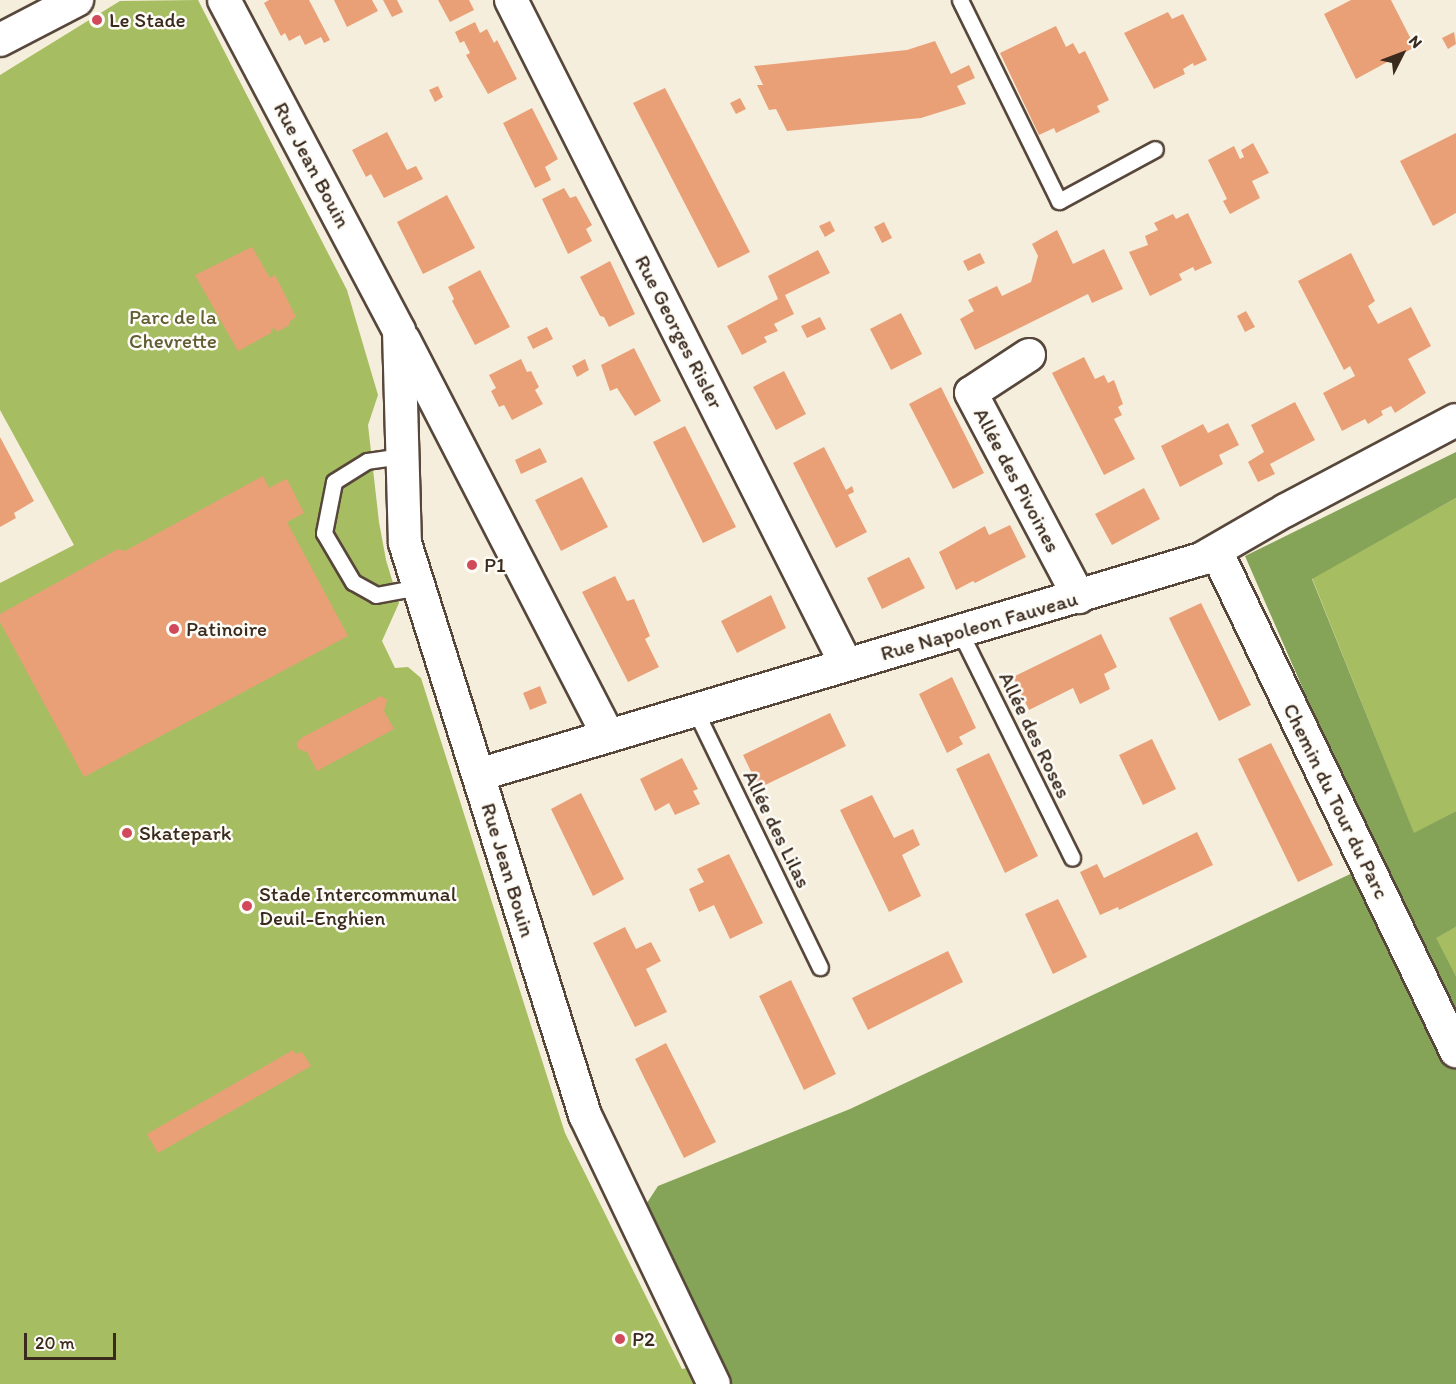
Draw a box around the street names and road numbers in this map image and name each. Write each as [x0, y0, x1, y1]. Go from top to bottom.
street label: Rue Jean Bouin [268, 98, 356, 232]
street label: Rue Georges Risler [629, 251, 729, 413]
street label: Allée des Pivoines [968, 404, 1066, 556]
street label: Rue Napoleon Fauveau [877, 586, 1081, 666]
street label: Allée des Roses [994, 668, 1076, 802]
street label: Chemin du Tour du Parc [1278, 699, 1394, 903]
street label: Allée des Lilas [738, 766, 816, 892]
street label: Rue Jean Bouin [476, 800, 540, 940]

